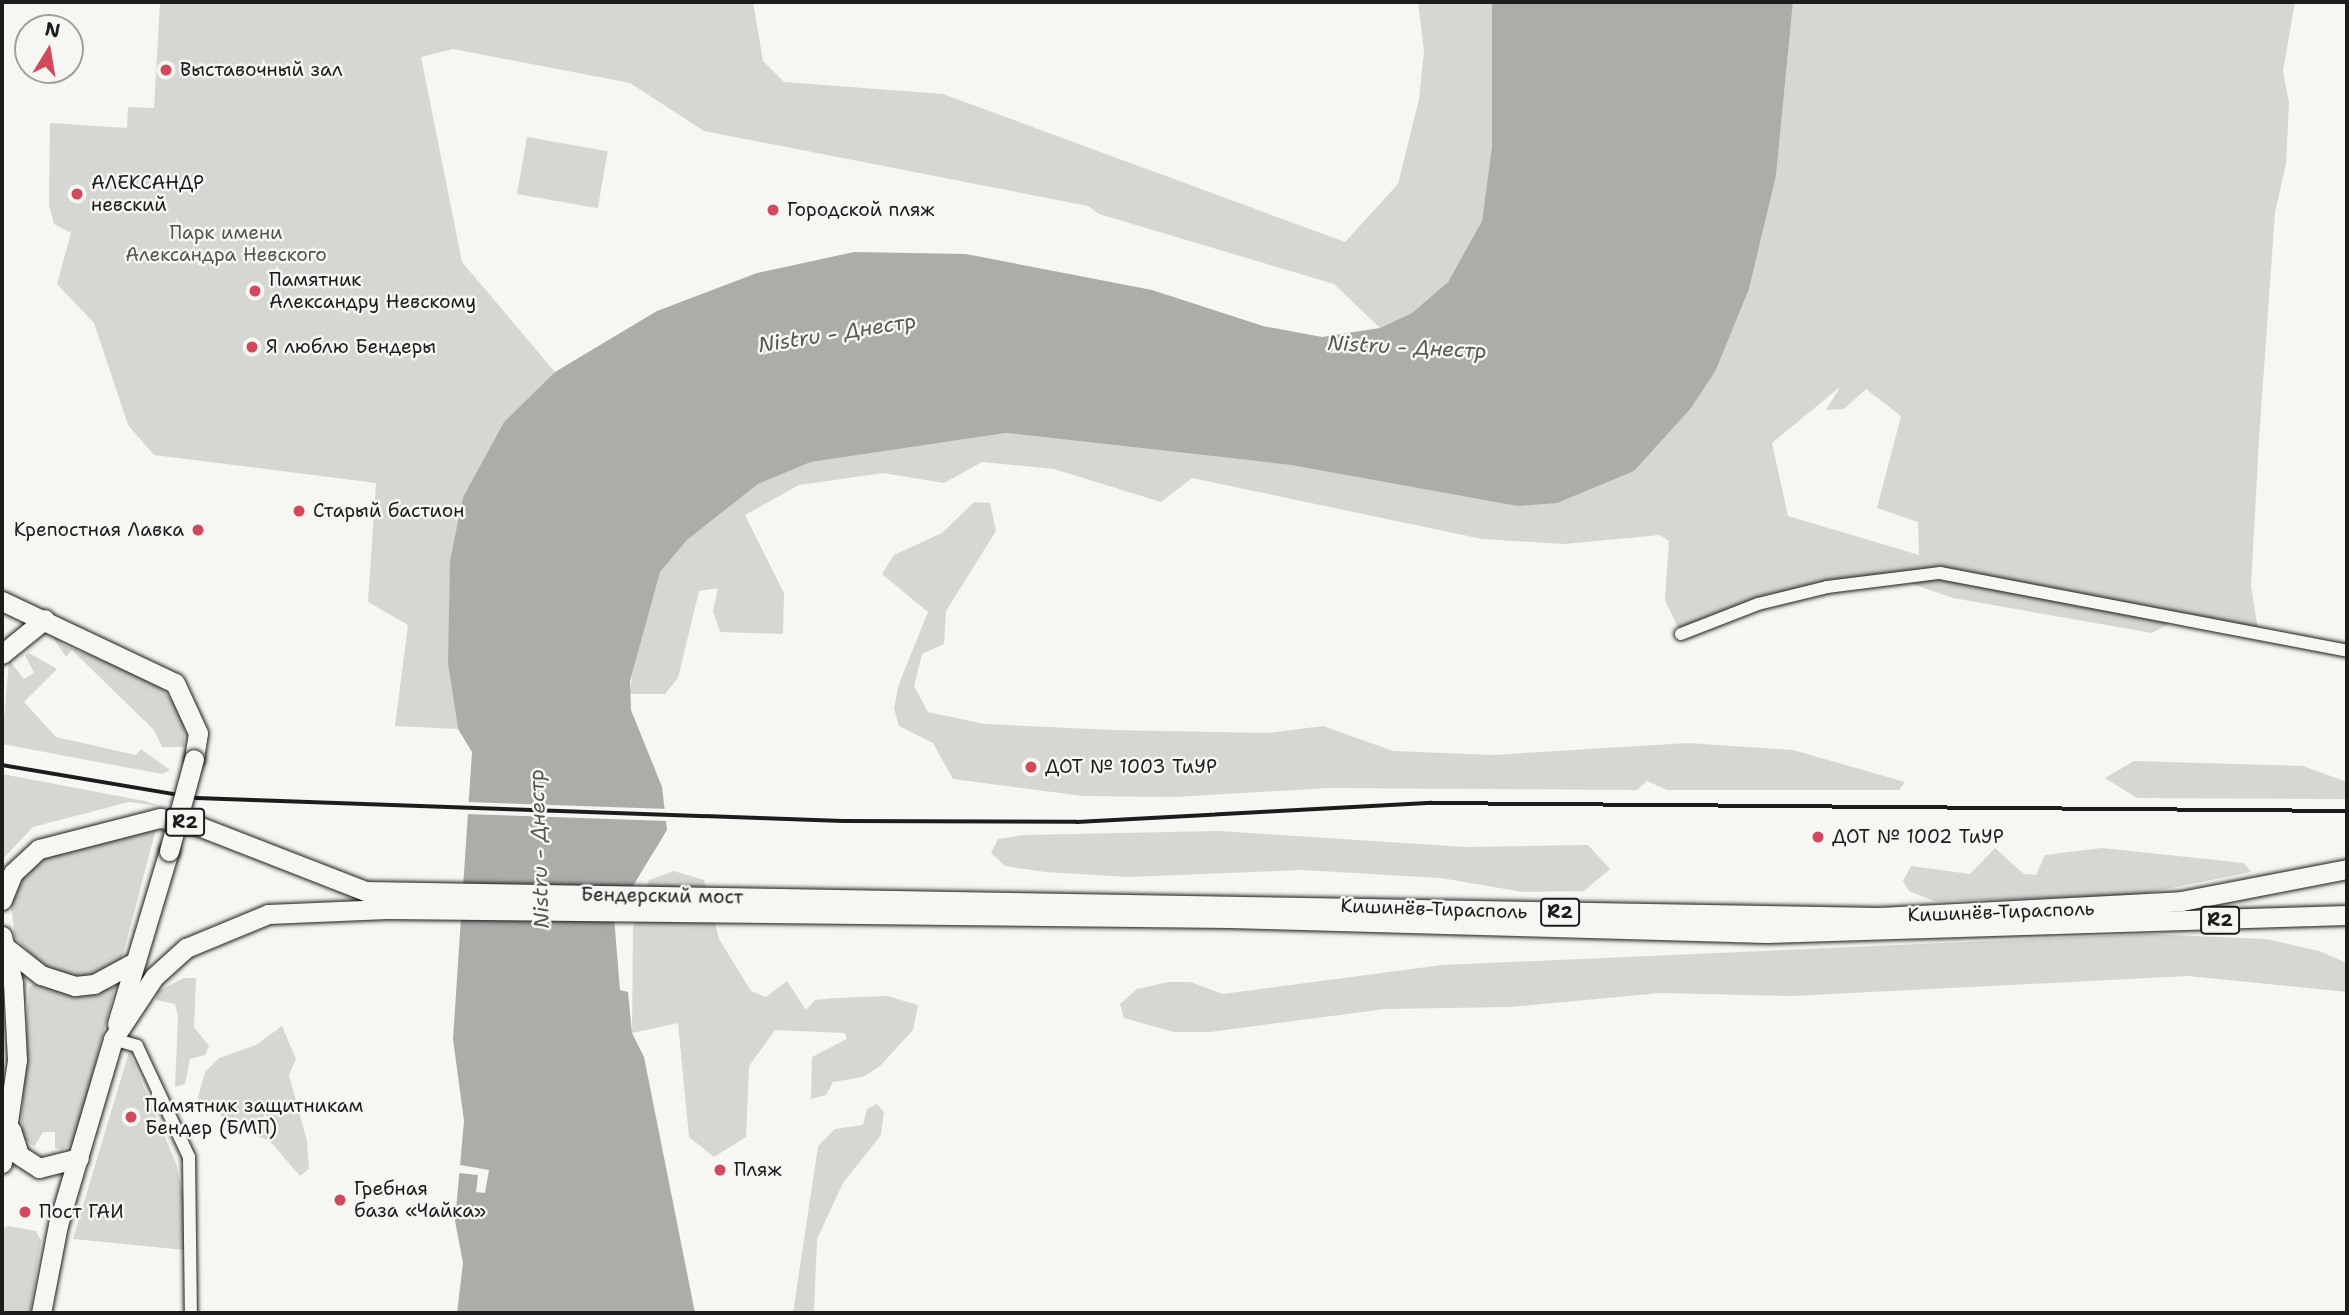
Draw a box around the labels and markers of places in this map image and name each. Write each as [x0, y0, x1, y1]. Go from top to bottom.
place label: Выставочный зал [180, 59, 343, 81]
marker: Выставочный зал [158, 62, 174, 78]
place label: АЛЕКСАНДР невский [91, 172, 204, 216]
marker: АЛЕКСАНДР невский [69, 186, 85, 202]
place label: Городской пляж [787, 199, 935, 221]
marker: Городской пляж [765, 202, 781, 218]
place label: Памятник Александру Невскому [269, 269, 476, 313]
marker: Памятник Александру Невскому [247, 283, 263, 299]
place label: Я люблю Бендеры [266, 336, 436, 358]
marker: Я люблю Бендеры [244, 339, 260, 355]
place label: Старый бастион [313, 500, 464, 522]
marker: Старый бастион [291, 503, 307, 519]
place label: Крепостная Лавка [14, 519, 184, 541]
marker: Крепостная Лавка [190, 522, 206, 538]
place label: ДОТ № 1003 ТиУР [1045, 756, 1217, 778]
marker: ДОТ № 1003 ТиУР [1023, 759, 1039, 775]
place label: ДОТ № 1002 ТиУР [1832, 826, 2004, 848]
marker: ДОТ № 1002 ТиУР [1810, 829, 1826, 845]
place label: Памятник защитникам Бендер (БМП) [145, 1095, 363, 1139]
marker: Памятник защитникам Бендер (БМП) [123, 1109, 139, 1125]
place label: Пляж [734, 1159, 782, 1181]
marker: Пляж [712, 1162, 728, 1178]
place label: Гребная база «Чайка» [354, 1178, 486, 1222]
marker: Гребная база «Чайка» [332, 1192, 348, 1208]
place label: Пост ГАИ [39, 1201, 124, 1223]
marker: Пост ГАИ [17, 1204, 33, 1220]

